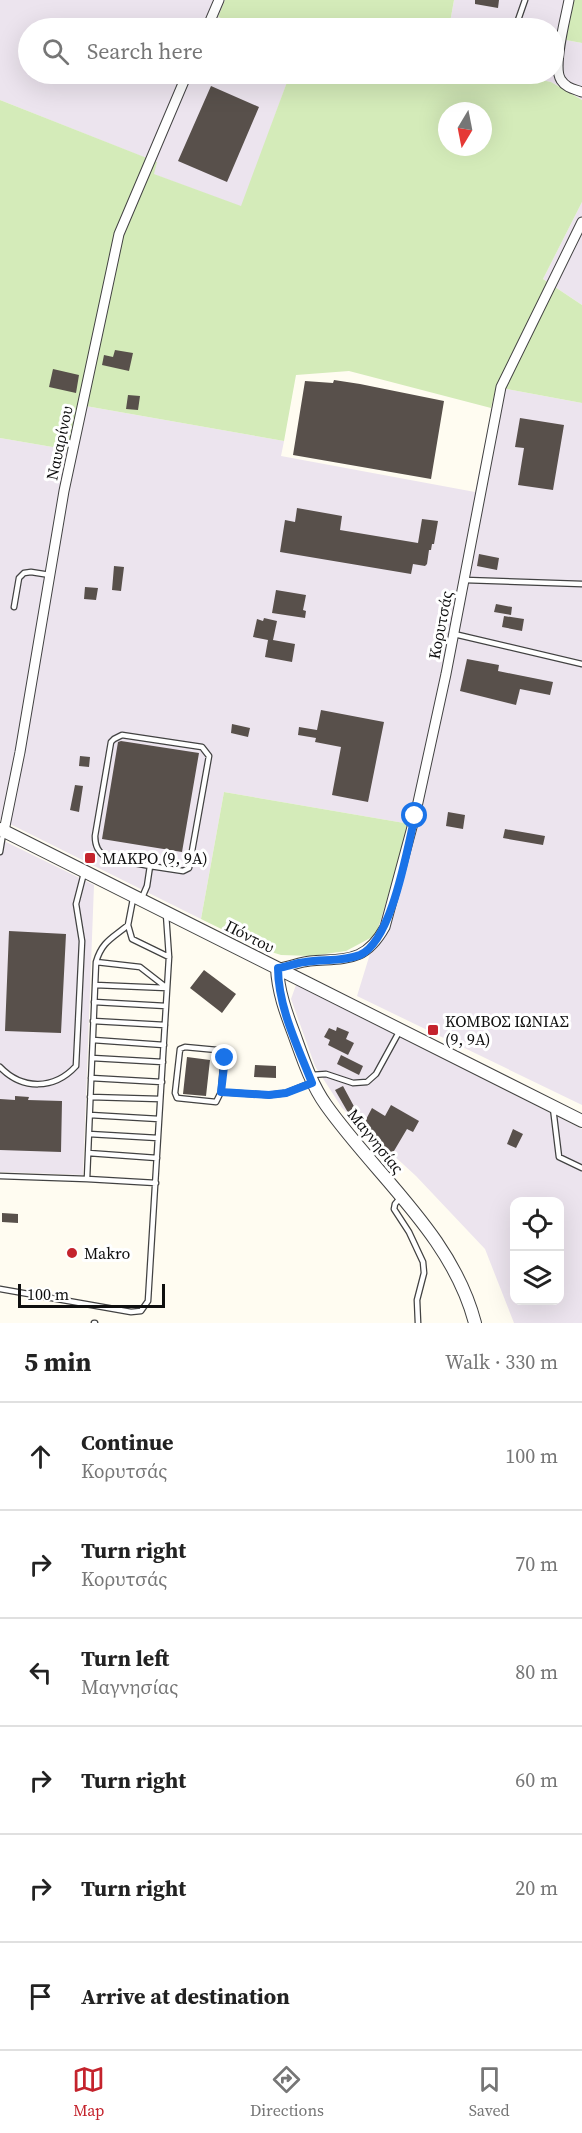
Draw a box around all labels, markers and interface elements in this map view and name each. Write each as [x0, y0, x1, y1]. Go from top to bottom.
search box [18, 18, 564, 84]
icon: search [39, 35, 72, 68]
text: Search here [87, 36, 203, 66]
north arrow [438, 102, 492, 156]
street label: Ναυαρίνου [40, 404, 78, 482]
street label: Κορυτσάς [423, 589, 457, 661]
route start [401, 802, 427, 828]
place label: ΜΑΚΡΟ (9, 9Α) [102, 847, 208, 869]
marker: ΜΑΚΡΟ (9, 9Α) [83, 851, 97, 865]
street label: Πόντου [222, 914, 278, 958]
place label: ΚΟΜΒΟΣ ΙΩΝΙΑΣ (9, 9Α) [445, 1010, 569, 1050]
marker: ΚΟΜΒΟΣ ΙΩΝΙΑΣ (9, 9Α) [426, 1023, 440, 1037]
route end [211, 1044, 237, 1070]
street label: Μαγνησίας [343, 1104, 409, 1178]
map controls [510, 1197, 564, 1305]
button: locate [510, 1197, 564, 1251]
place label: Makro [84, 1242, 131, 1264]
marker: Makro [65, 1246, 79, 1260]
button: layers [510, 1251, 564, 1305]
scale bar [18, 1281, 165, 1308]
text: 100 m [27, 1283, 69, 1305]
text: 5 min [24, 1344, 91, 1380]
text: Walk · 330 m [445, 1348, 558, 1376]
text: Continue [81, 1427, 174, 1457]
icon: ahead [24, 1440, 57, 1473]
text: 100 m [505, 1442, 558, 1470]
text: Κορυτσάς [81, 1457, 167, 1485]
text: Turn right [81, 1535, 186, 1565]
icon: right [24, 1548, 57, 1581]
text: 70 m [515, 1550, 558, 1578]
text: Κορυτσάς [81, 1565, 167, 1593]
text: Turn left [81, 1643, 169, 1673]
icon: left [24, 1656, 57, 1689]
text: 80 m [515, 1658, 558, 1686]
text: Μαγνησίας [81, 1673, 178, 1701]
icon: right [24, 1764, 57, 1797]
text: Turn right [81, 1765, 186, 1795]
text: 60 m [515, 1766, 558, 1794]
icon: right [24, 1872, 57, 1905]
text: Turn right [81, 1873, 186, 1903]
text: 20 m [515, 1874, 558, 1902]
icon: arrive [24, 1980, 57, 2013]
text: Arrive at destination [81, 1981, 290, 2011]
tab: Map [72, 2063, 105, 2121]
tab: Directions [250, 2063, 324, 2121]
tab: Saved [469, 2063, 510, 2121]

